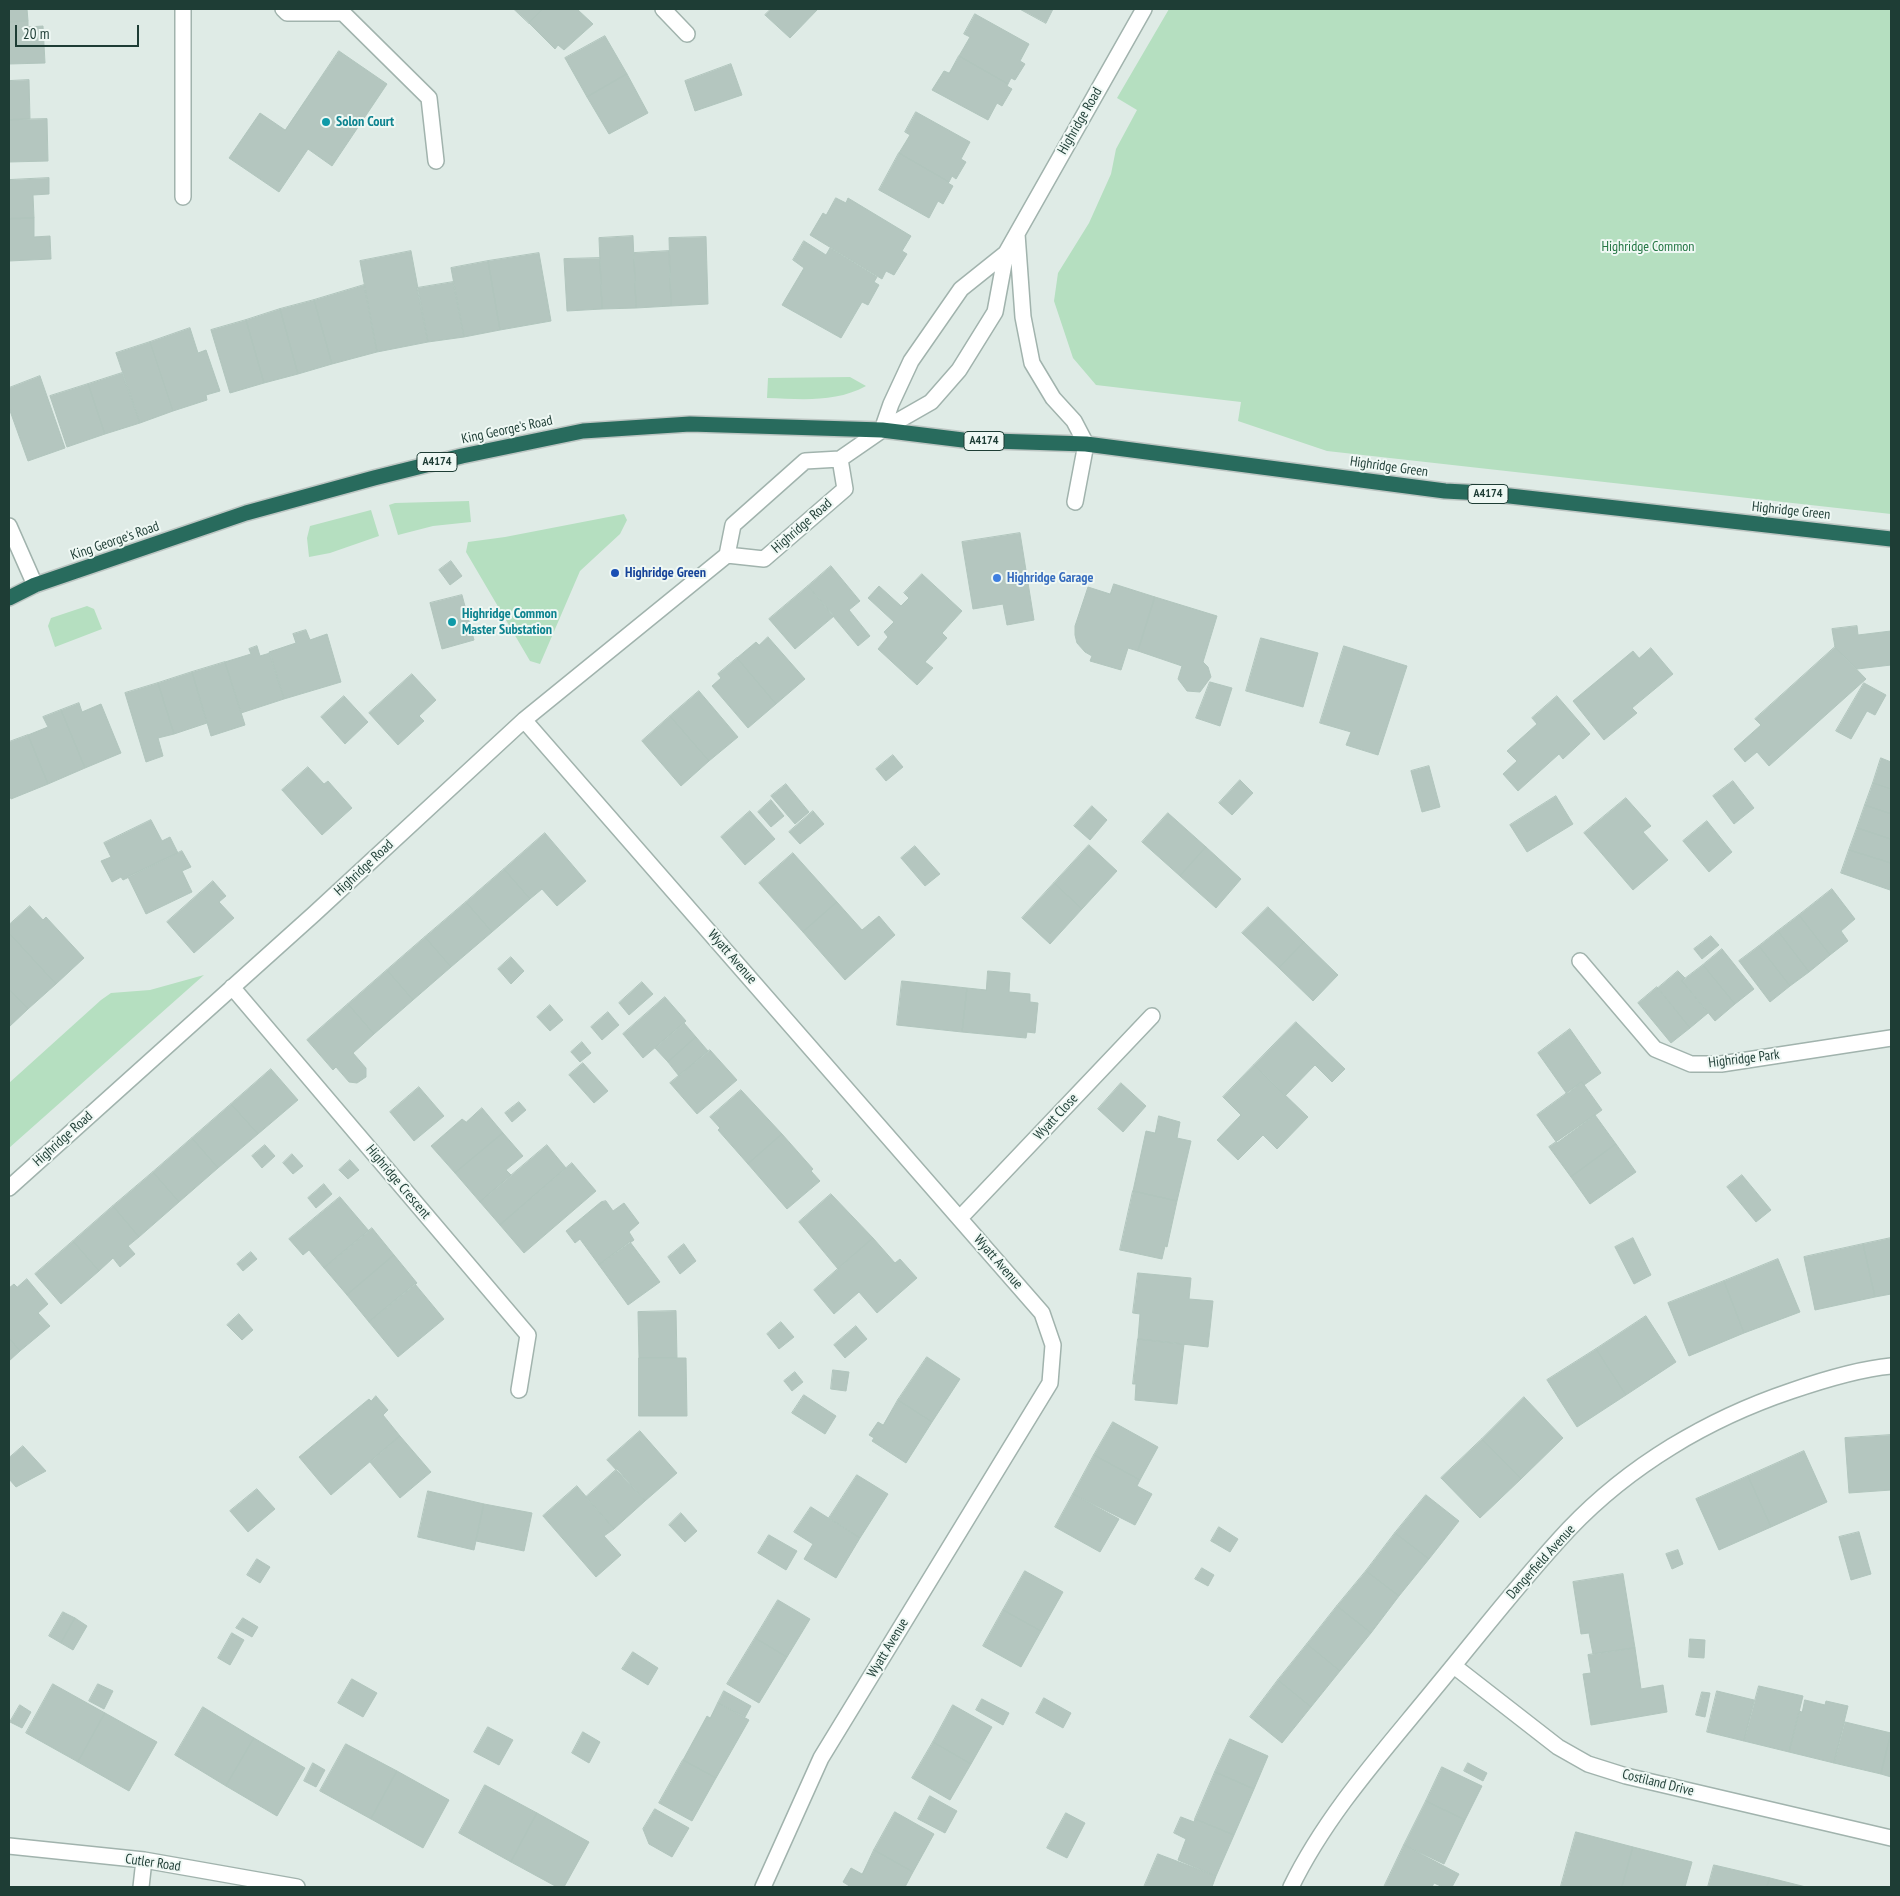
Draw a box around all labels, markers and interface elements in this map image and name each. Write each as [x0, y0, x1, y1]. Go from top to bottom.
scale bar [18, 15, 141, 47]
text: 20 m [23, 24, 49, 43]
street label: Highridge Road [1054, 85, 1106, 157]
place label: Solon Court [336, 114, 394, 130]
marker: Solon Court [320, 116, 332, 128]
park label: Highridge Common [1602, 239, 1694, 255]
street label: King George's Road [460, 412, 554, 448]
road number: A4174 [964, 432, 1004, 451]
road number: A4174 [417, 452, 457, 472]
street label: Highridge Green [1349, 453, 1429, 481]
road number: A4174 [1468, 484, 1508, 504]
street label: Highridge Road [768, 495, 836, 557]
street label: Highridge Green [1751, 499, 1831, 523]
street label: King George's Road [68, 518, 162, 564]
place label: Highridge Green [625, 565, 706, 581]
marker: Highridge Green [609, 567, 621, 579]
place label: Highridge Garage [1007, 570, 1094, 586]
marker: Highridge Garage [991, 572, 1003, 584]
place label: Highridge Common Master Substation [462, 606, 557, 638]
marker: Highridge Common Master Substation [446, 616, 458, 628]
street label: Highridge Road [331, 836, 397, 900]
street label: Wyatt Avenue [704, 927, 760, 987]
street label: Highridge Park [1708, 1046, 1780, 1072]
street label: Wyatt Close [1030, 1090, 1082, 1144]
street label: Highridge Road [30, 1108, 96, 1170]
street label: Highridge Crescent [362, 1142, 434, 1222]
street label: Wyatt Avenue [970, 1232, 1026, 1292]
street label: Dangerfield Avenue [1503, 1521, 1579, 1603]
street label: Wyatt Avenue [864, 1615, 912, 1681]
street label: Costiland Drive [1620, 1766, 1696, 1800]
street label: Cutler Road [124, 1851, 182, 1875]

